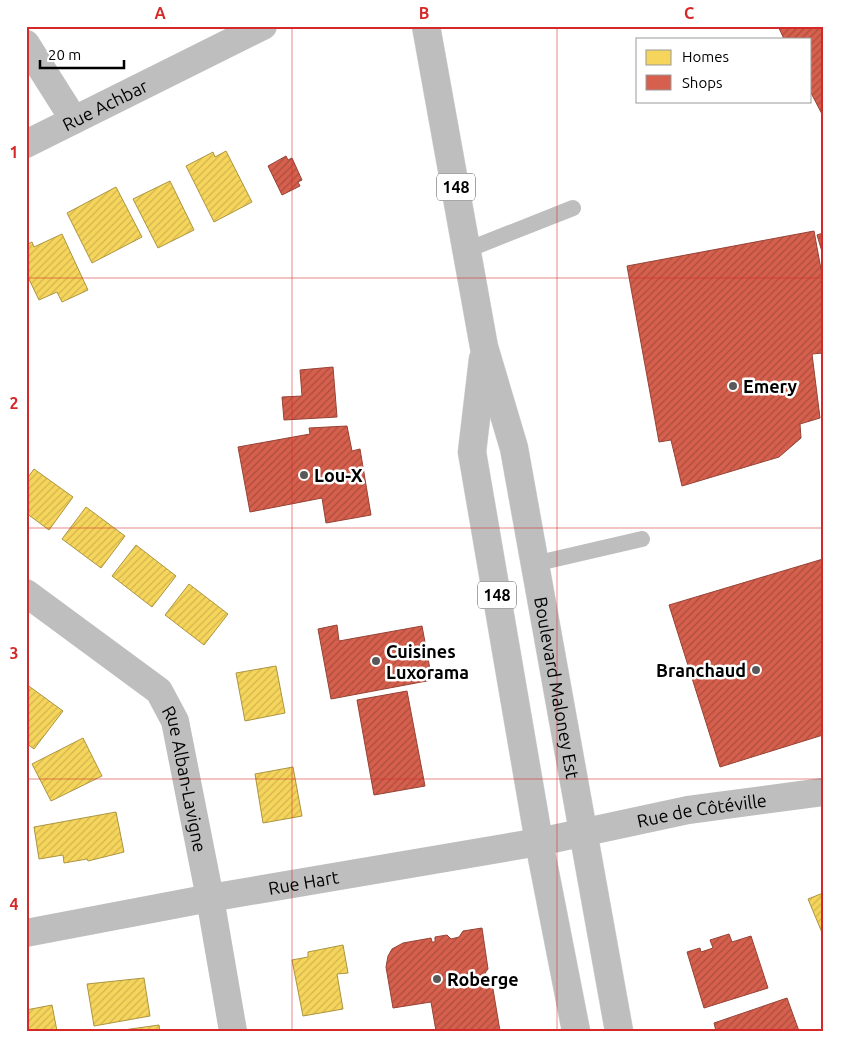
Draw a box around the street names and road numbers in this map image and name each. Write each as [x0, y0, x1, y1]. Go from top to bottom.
street label: Rue Achbar [59, 75, 151, 134]
road number: 148 [437, 173, 475, 200]
road number: 148 [478, 582, 516, 608]
street label: Boulevard Maloney Est [531, 595, 583, 780]
street label: Rue Alban-Lavigne [159, 702, 211, 854]
street label: Rue de Côtéville [635, 790, 768, 831]
street label: Rue Hart [267, 866, 340, 898]

